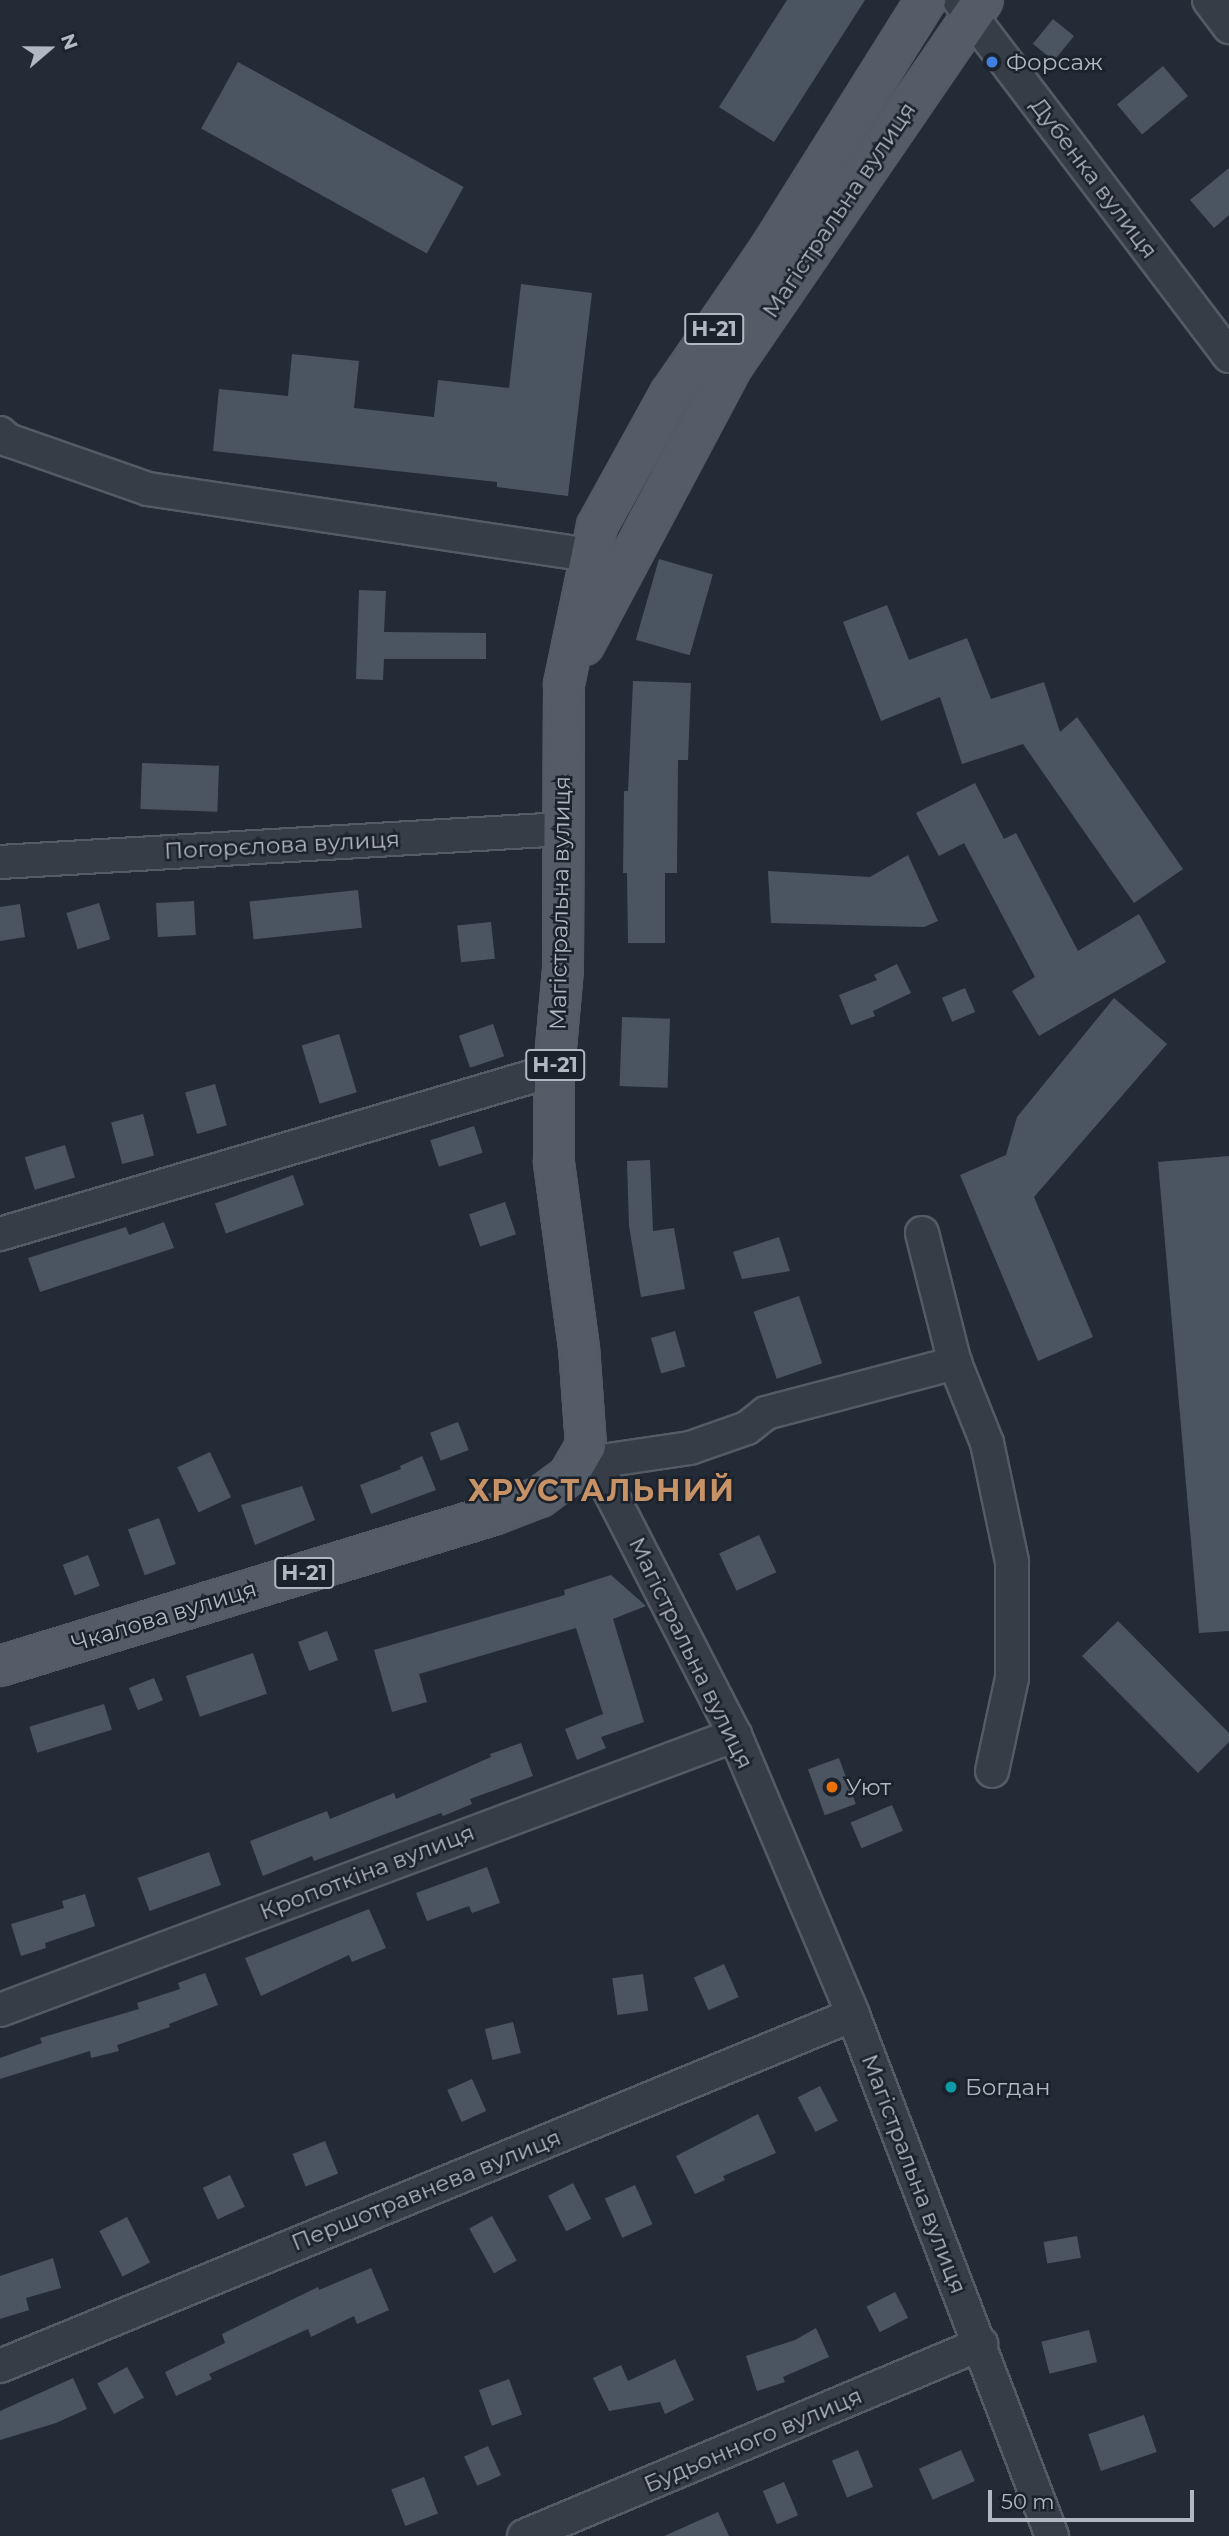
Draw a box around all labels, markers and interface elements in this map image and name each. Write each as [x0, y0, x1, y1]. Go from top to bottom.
north arrow [14, 14, 84, 84]
text: N [56, 30, 83, 53]
place label: Форсаж [1006, 48, 1103, 76]
marker: Форсаж [984, 54, 1000, 70]
street label: Дубенка вулиця [1025, 92, 1163, 264]
street label: Магістральна вулиця [756, 97, 922, 323]
road number: Н-21 [682, 312, 746, 346]
street label: Магістральна вулиця [544, 776, 576, 1030]
street label: Погорєлова вулиця [163, 825, 401, 865]
road number: Н-21 [524, 1048, 586, 1082]
district label: ХРУСТАЛЬНИЙ [469, 1473, 735, 1509]
street label: Магістральна вулиця [623, 1533, 759, 1773]
road number: Н-21 [272, 1556, 336, 1590]
street label: Чкалова вулиця [68, 1575, 260, 1657]
place label: Уют [846, 1773, 891, 1801]
marker: Уют [824, 1779, 840, 1795]
street label: Кропоткіна вулиця [256, 1818, 478, 1926]
street label: Магістральна вулиця [856, 2050, 972, 2298]
place label: Богдан [965, 2073, 1050, 2101]
marker: Богдан [943, 2079, 959, 2095]
street label: Першотравнева вулиця [287, 2123, 565, 2257]
street label: Будьонного вулиця [640, 2382, 866, 2498]
scale bar [991, 2476, 1198, 2520]
text: 50 m [1001, 2489, 1055, 2514]

